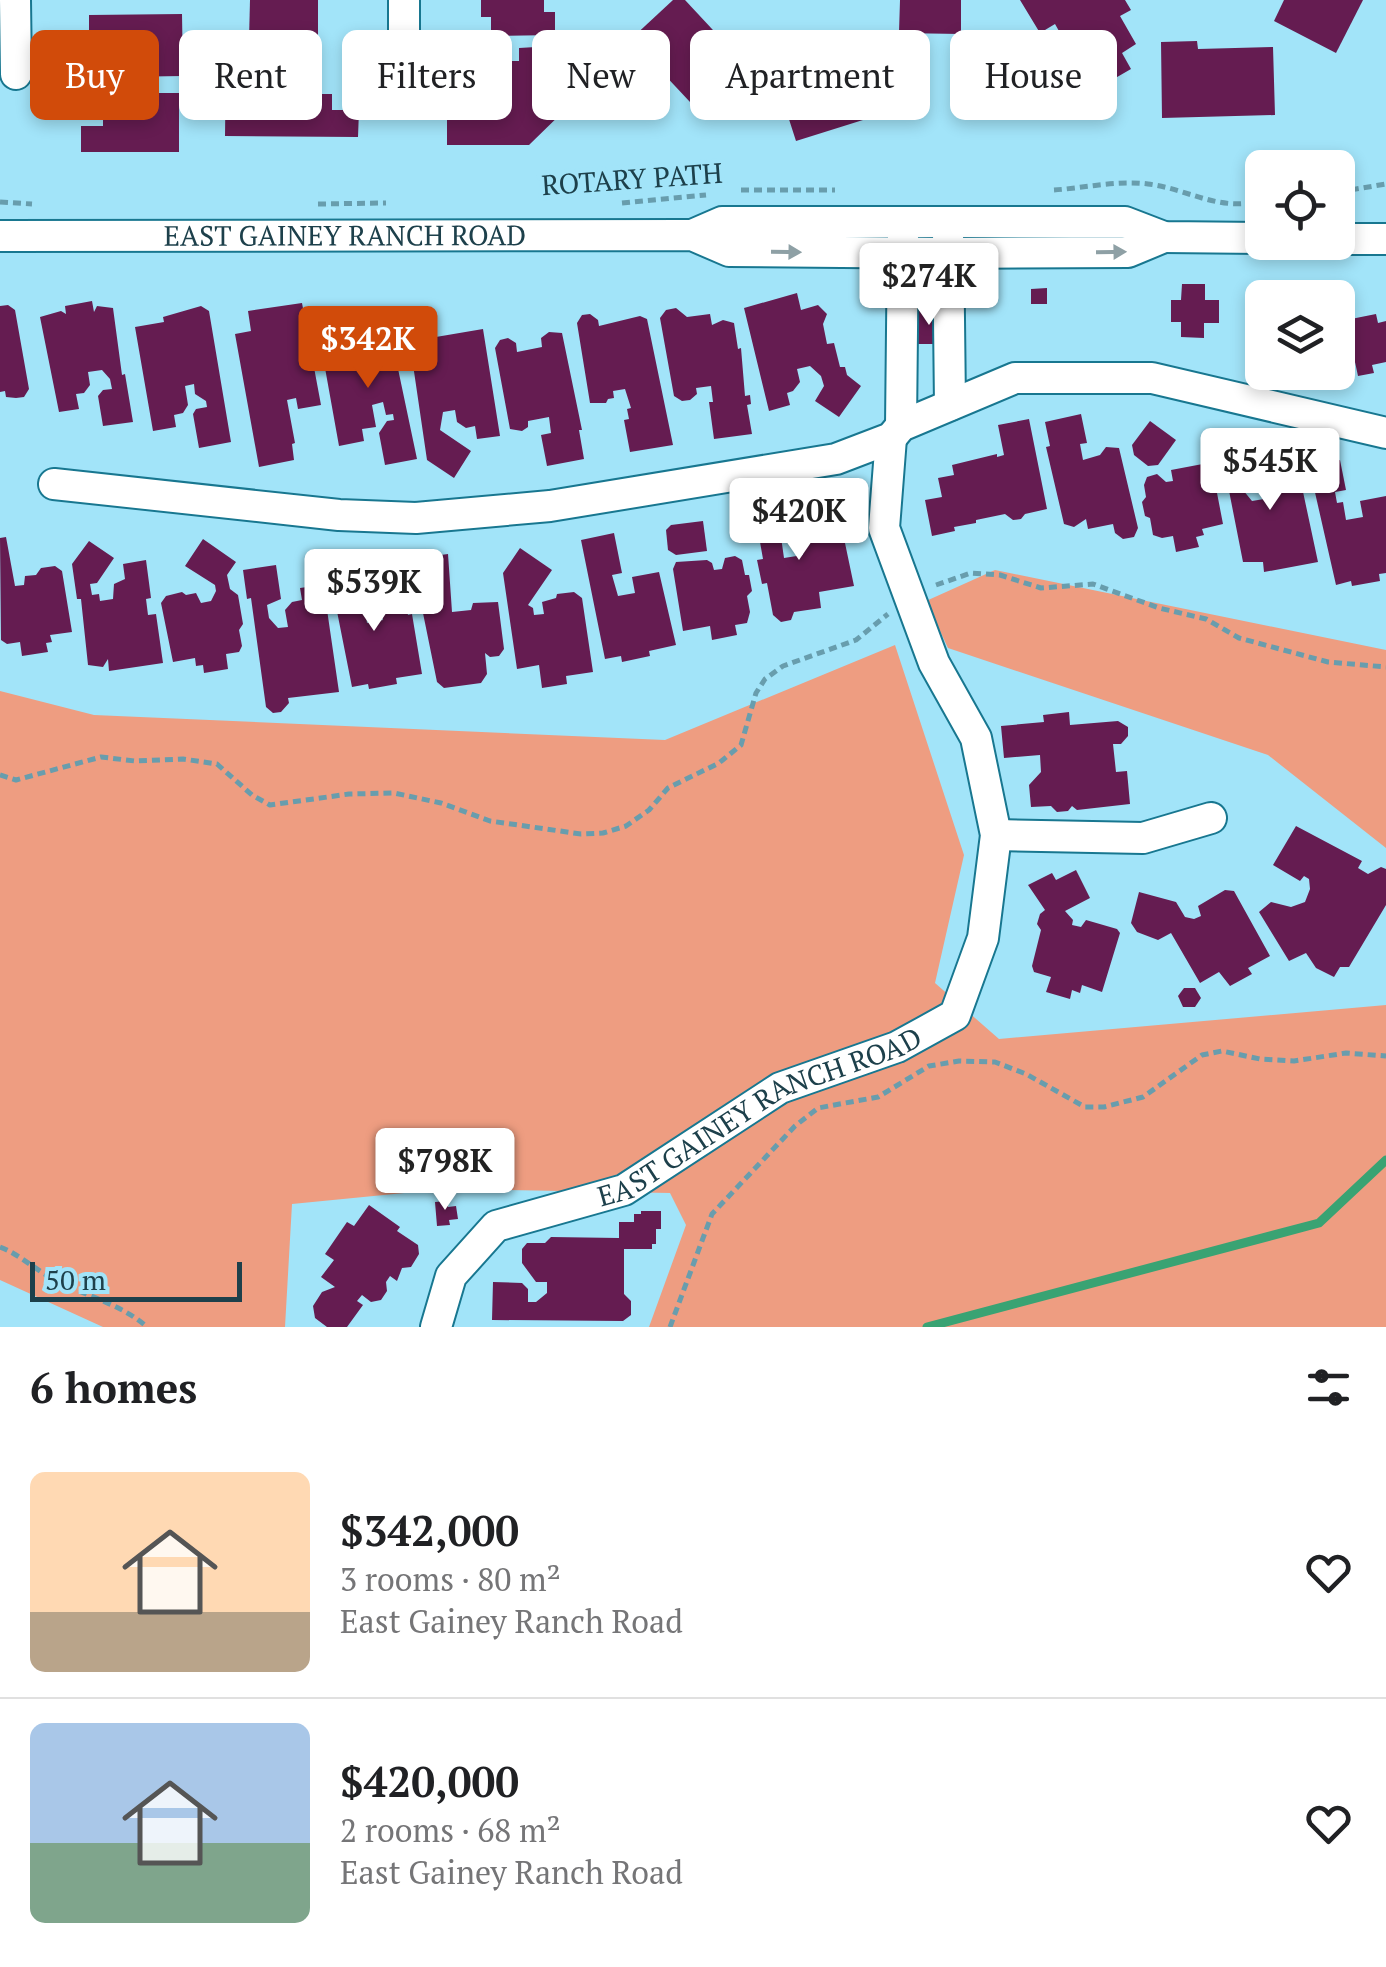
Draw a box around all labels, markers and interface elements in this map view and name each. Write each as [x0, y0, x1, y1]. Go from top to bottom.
chip: Buy [30, 30, 159, 120]
chip: Rent [179, 30, 322, 120]
chip: Filters [342, 30, 512, 120]
chip: New [532, 30, 670, 120]
chip: Apartment [690, 30, 930, 120]
chip: House [950, 30, 1117, 120]
map controls [1245, 150, 1355, 390]
button: locate [1245, 150, 1355, 260]
street label: ROTARY PATH [540, 154, 724, 203]
street label: EAST GAINEY RANCH ROAD [164, 216, 526, 254]
pin: $274K [859, 243, 999, 328]
one-way arrow [771, 244, 803, 260]
one-way arrow [1096, 244, 1127, 260]
text: $274K [881, 254, 977, 296]
button: layers [1245, 280, 1355, 390]
pin: $342K [298, 306, 438, 391]
text: $342K [320, 317, 416, 359]
pin: $545K [1200, 428, 1340, 513]
text: $545K [1222, 439, 1318, 481]
pin: $420K [729, 478, 869, 563]
text: $420K [751, 489, 847, 531]
pin: $539K [304, 549, 444, 634]
text: $539K [326, 560, 422, 602]
street label: EAST GAINEY RANCH ROAD [593, 1018, 928, 1215]
pin: $798K [375, 1128, 515, 1213]
text: $798K [397, 1139, 493, 1181]
scale bar [30, 1257, 242, 1302]
text: 50 m [45, 1261, 106, 1298]
text: 6 homes [30, 1359, 197, 1415]
icon: filters [1301, 1360, 1356, 1415]
text: $342,000 [340, 1502, 519, 1558]
icon: home [110, 1512, 230, 1632]
icon: heart [1301, 1545, 1356, 1600]
text: 3 rooms · 80 m² [340, 1558, 561, 1600]
text: East Gainey Ranch Road [340, 1600, 683, 1642]
text: $420,000 [340, 1753, 519, 1809]
icon: home [110, 1763, 230, 1883]
icon: heart [1301, 1796, 1356, 1851]
text: 2 rooms · 68 m² [340, 1809, 561, 1851]
text: East Gainey Ranch Road [340, 1851, 683, 1893]

